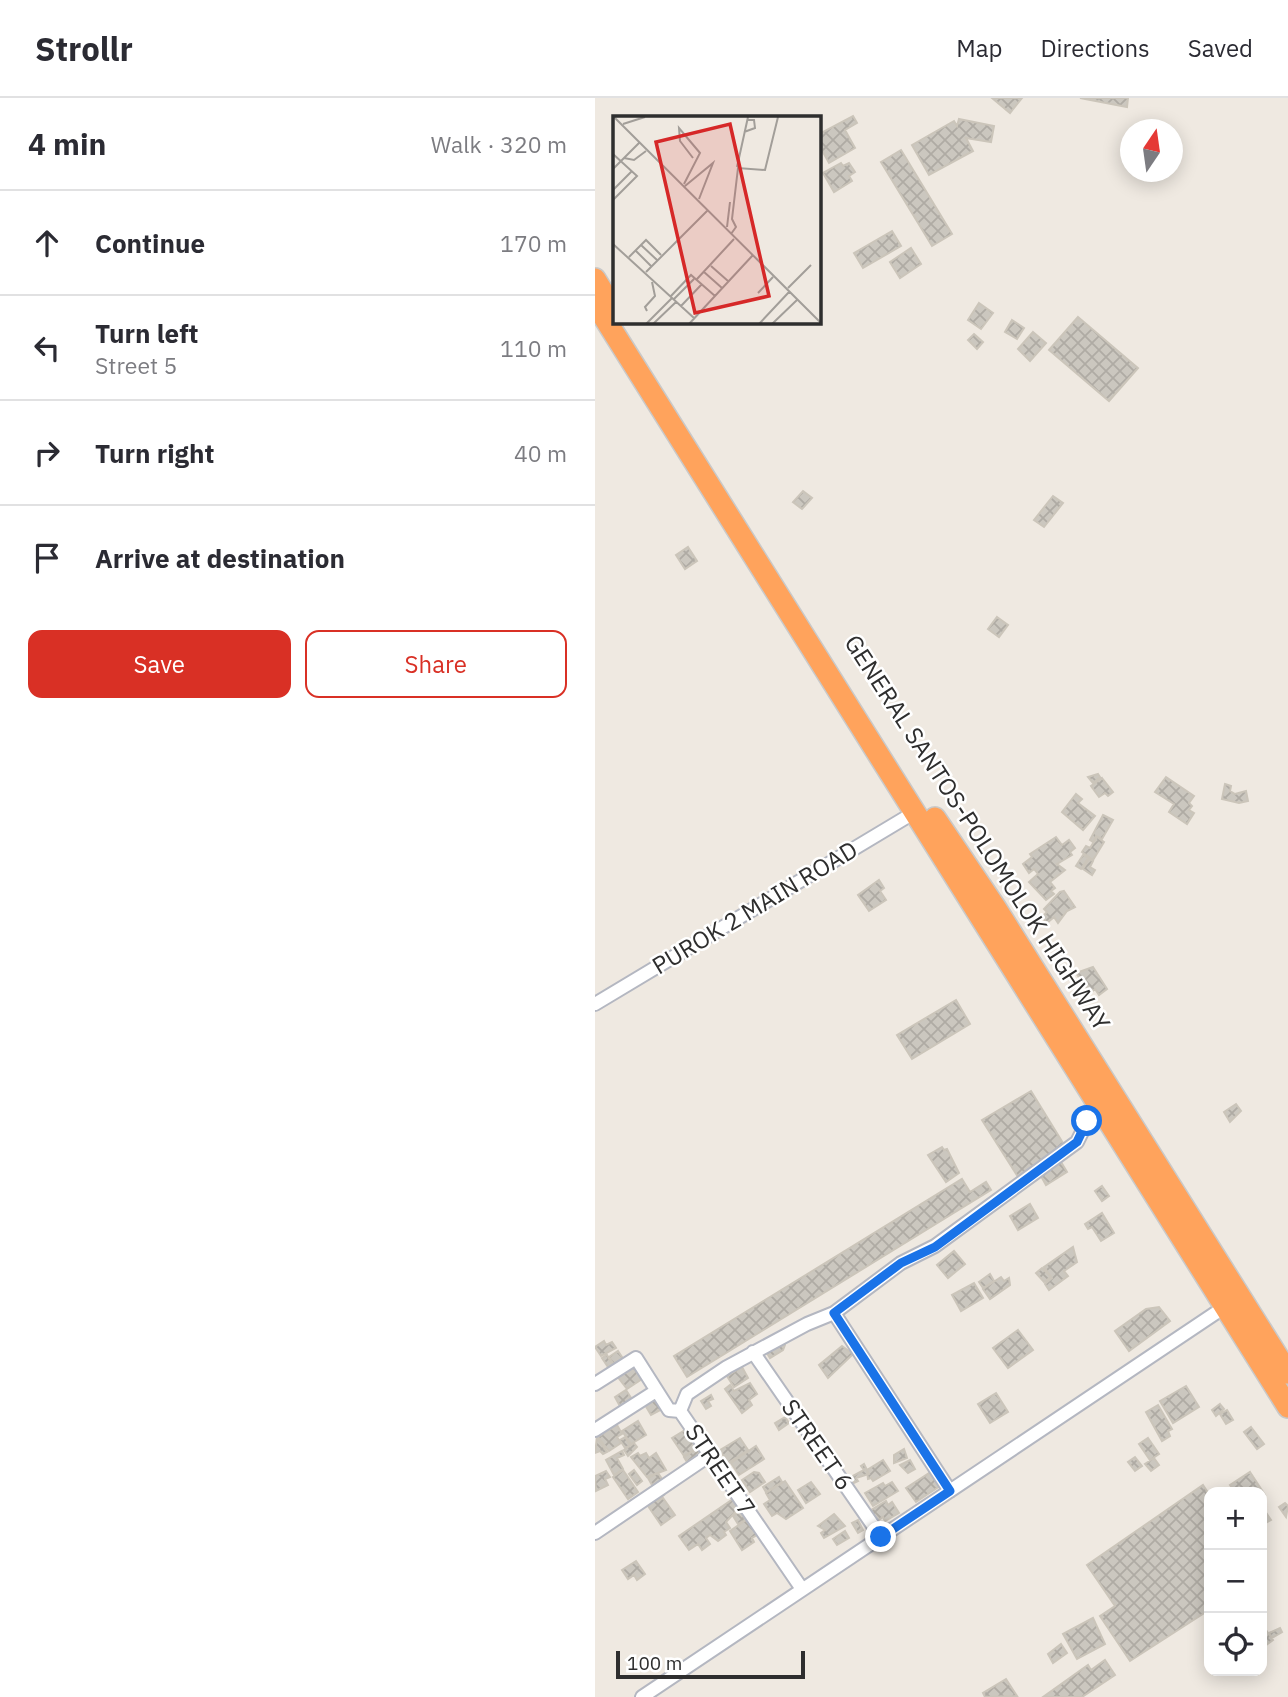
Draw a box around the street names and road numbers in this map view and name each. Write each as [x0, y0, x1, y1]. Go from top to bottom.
street label: GENERAL SANTOS-POLOMOLOK HIGHWAY [838, 628, 1118, 1036]
street label: PUROK 2 MAIN ROAD [646, 833, 863, 981]
street label: STREET 6 [775, 1392, 861, 1496]
street label: STREET 7 [678, 1417, 763, 1522]

